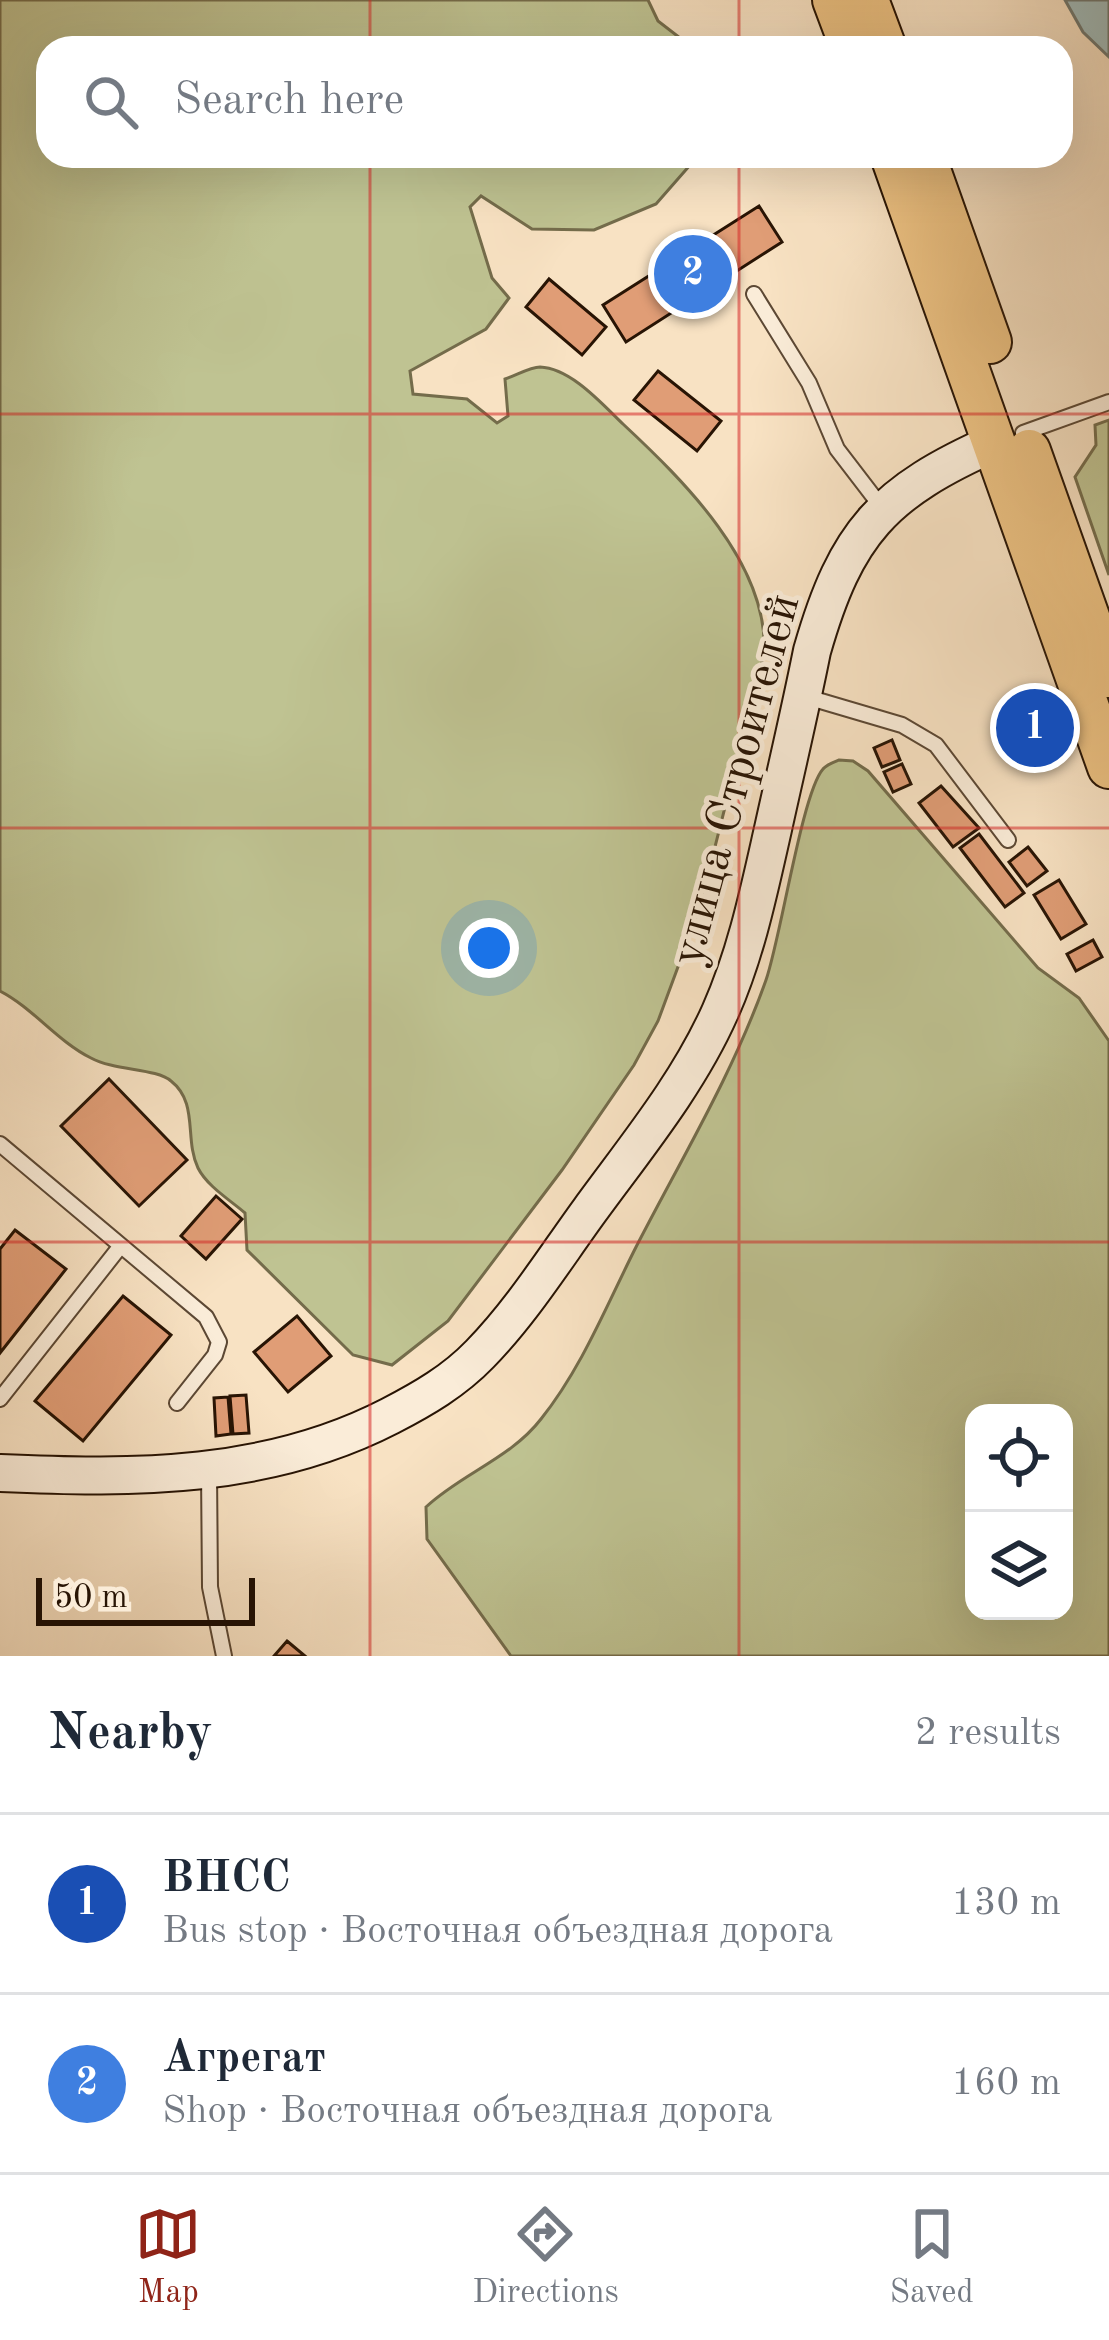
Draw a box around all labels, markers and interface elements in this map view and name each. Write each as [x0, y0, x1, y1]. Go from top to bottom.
search box [36, 36, 1073, 168]
icon: search [78, 69, 144, 135]
text: Search here [174, 79, 404, 124]
pin: 2 [654, 229, 732, 319]
street label: улица Строителей [664, 589, 810, 971]
pin: 1 [996, 683, 1074, 773]
your location [459, 918, 519, 978]
map controls [965, 1404, 1073, 1620]
button: locate [965, 1404, 1073, 1512]
button: layers [965, 1512, 1073, 1620]
scale bar [36, 1572, 255, 1625]
text: 50 m [54, 1582, 128, 1615]
text: Nearby [48, 1709, 213, 1760]
text: 2 results [915, 1714, 1061, 1753]
text: ВНСС [162, 1857, 290, 1902]
text: 1 [76, 1884, 98, 1923]
text: 130 m [951, 1884, 1061, 1923]
text: Bus stop · Восточная объездная дорога [162, 1912, 833, 1951]
text: Агрегат [162, 2037, 326, 2082]
text: 2 [76, 2064, 98, 2103]
text: 160 m [951, 2064, 1061, 2103]
text: Shop · Восточная объездная дорога [162, 2092, 772, 2131]
tab: Map [135, 2201, 201, 2314]
tab: Directions [472, 2201, 619, 2314]
tab: Saved [890, 2201, 974, 2314]

